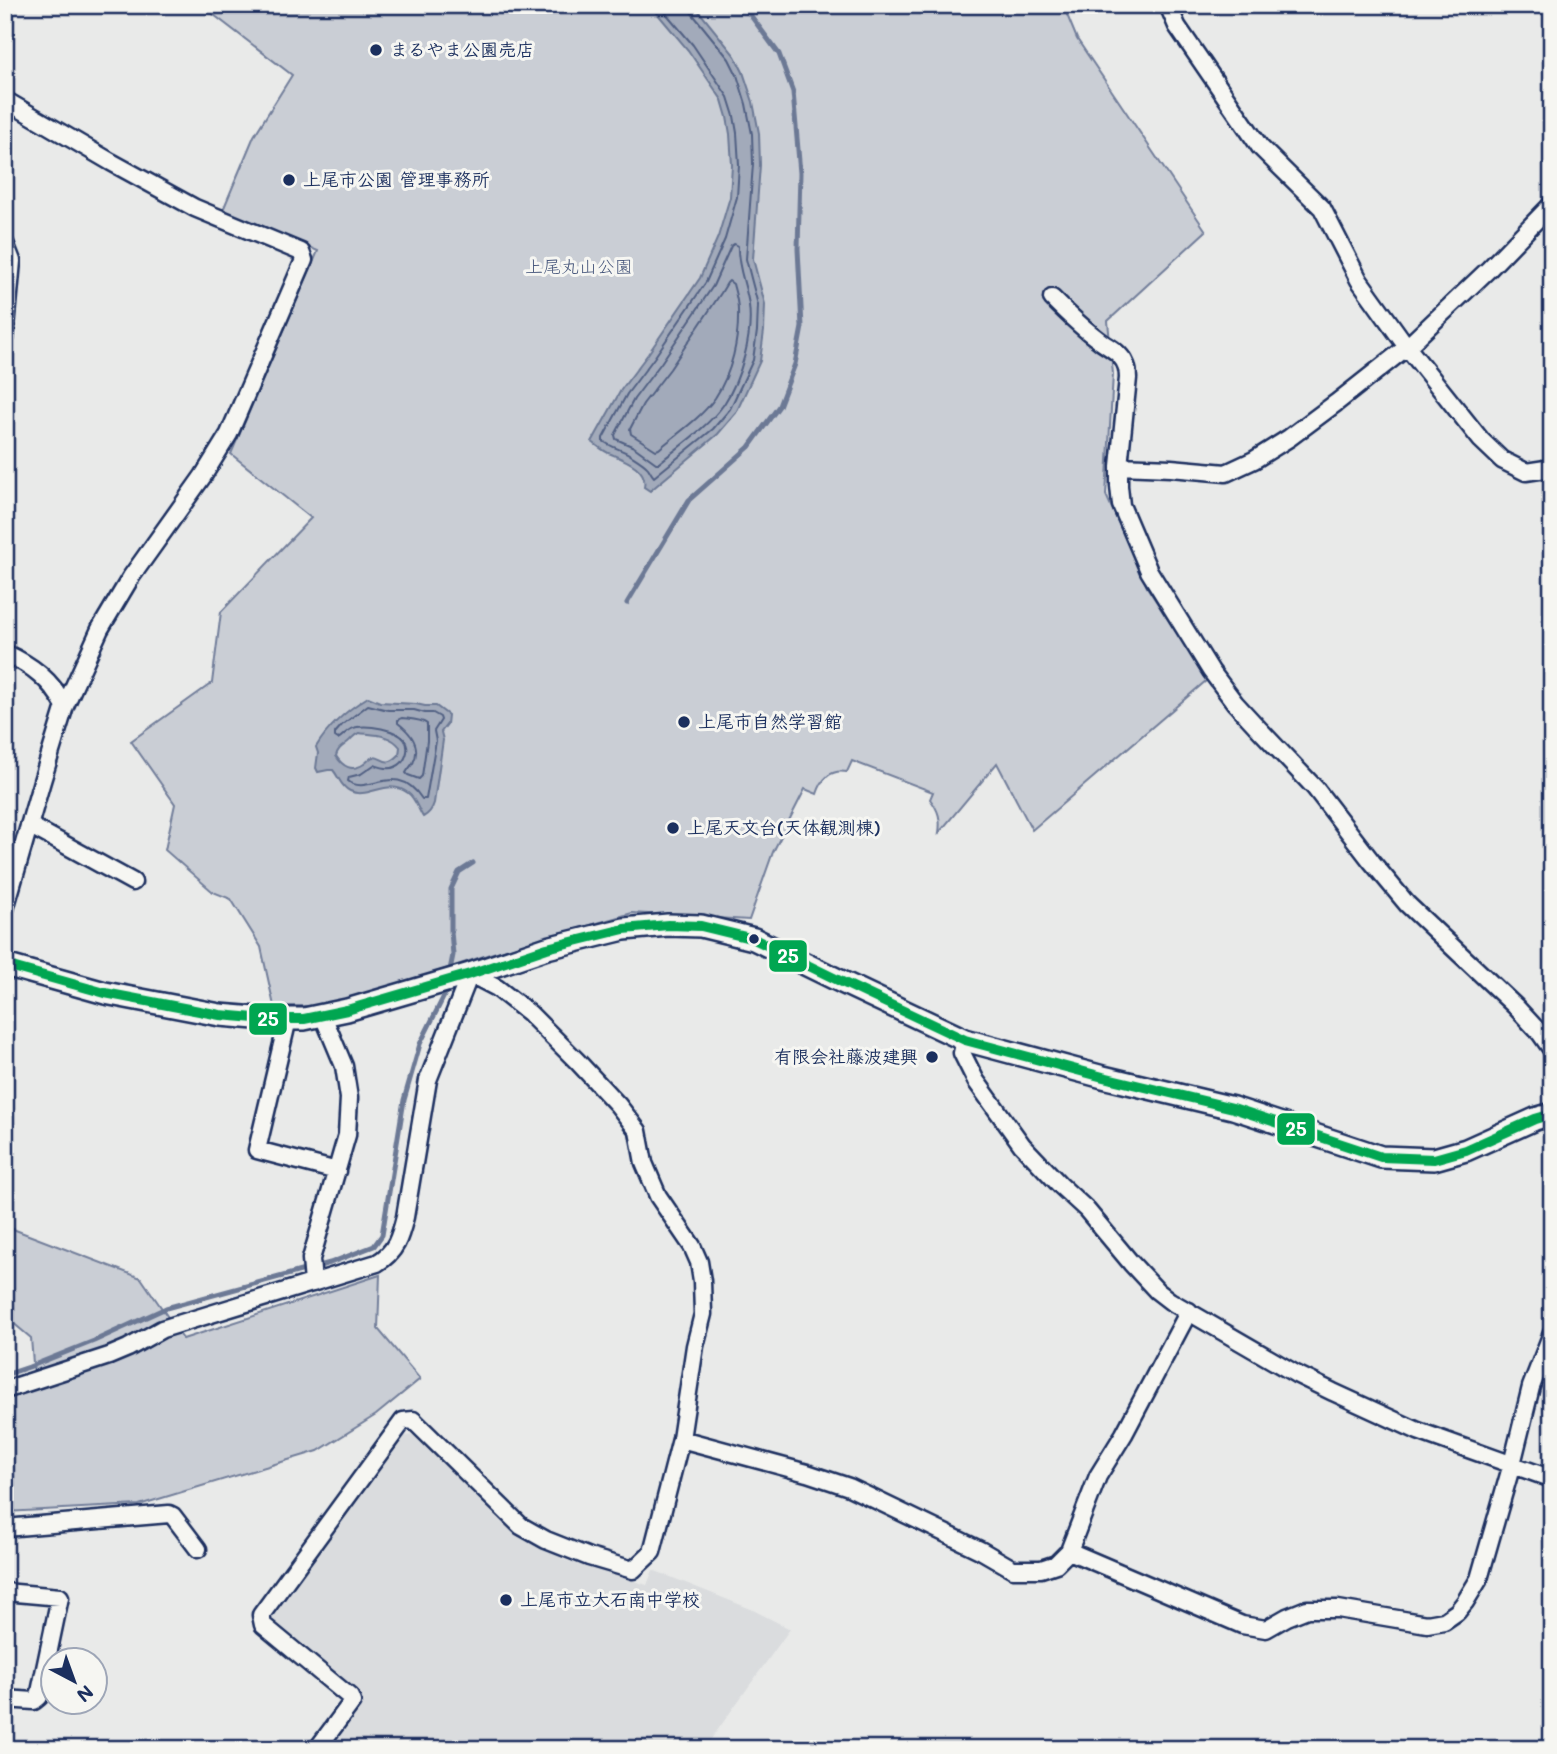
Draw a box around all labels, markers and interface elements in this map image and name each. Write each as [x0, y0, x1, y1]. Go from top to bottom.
place label: まるやま公園売店 [390, 37, 534, 61]
marker: まるやま公園売店 [368, 42, 384, 58]
place label: 上尾市公園 管理事務所 [303, 167, 489, 191]
marker: 上尾市公園 管理事務所 [281, 172, 297, 188]
park label: 上尾丸山公園 [525, 254, 633, 278]
place label: 上尾市自然学習館 [698, 709, 842, 733]
marker: 上尾市自然学習館 [676, 714, 692, 730]
place label: 上尾天文台(天体観測棟) [687, 815, 881, 839]
marker: 上尾天文台(天体観測棟) [665, 820, 681, 836]
unlabelled marker [747, 932, 761, 946]
line badge: 25 [768, 939, 808, 973]
text: 25 [777, 943, 799, 968]
line badge: 25 [248, 1002, 288, 1036]
text: 25 [257, 1006, 279, 1031]
place label: 有限会社藤波建興 [774, 1044, 918, 1068]
marker: 有限会社藤波建興 [924, 1049, 940, 1065]
line badge: 25 [1276, 1112, 1316, 1146]
text: 25 [1285, 1116, 1307, 1141]
place label: 上尾市立大石南中学校 [520, 1587, 700, 1611]
marker: 上尾市立大石南中学校 [498, 1592, 514, 1608]
north arrow [38, 1646, 108, 1716]
text: N [72, 1680, 99, 1708]

